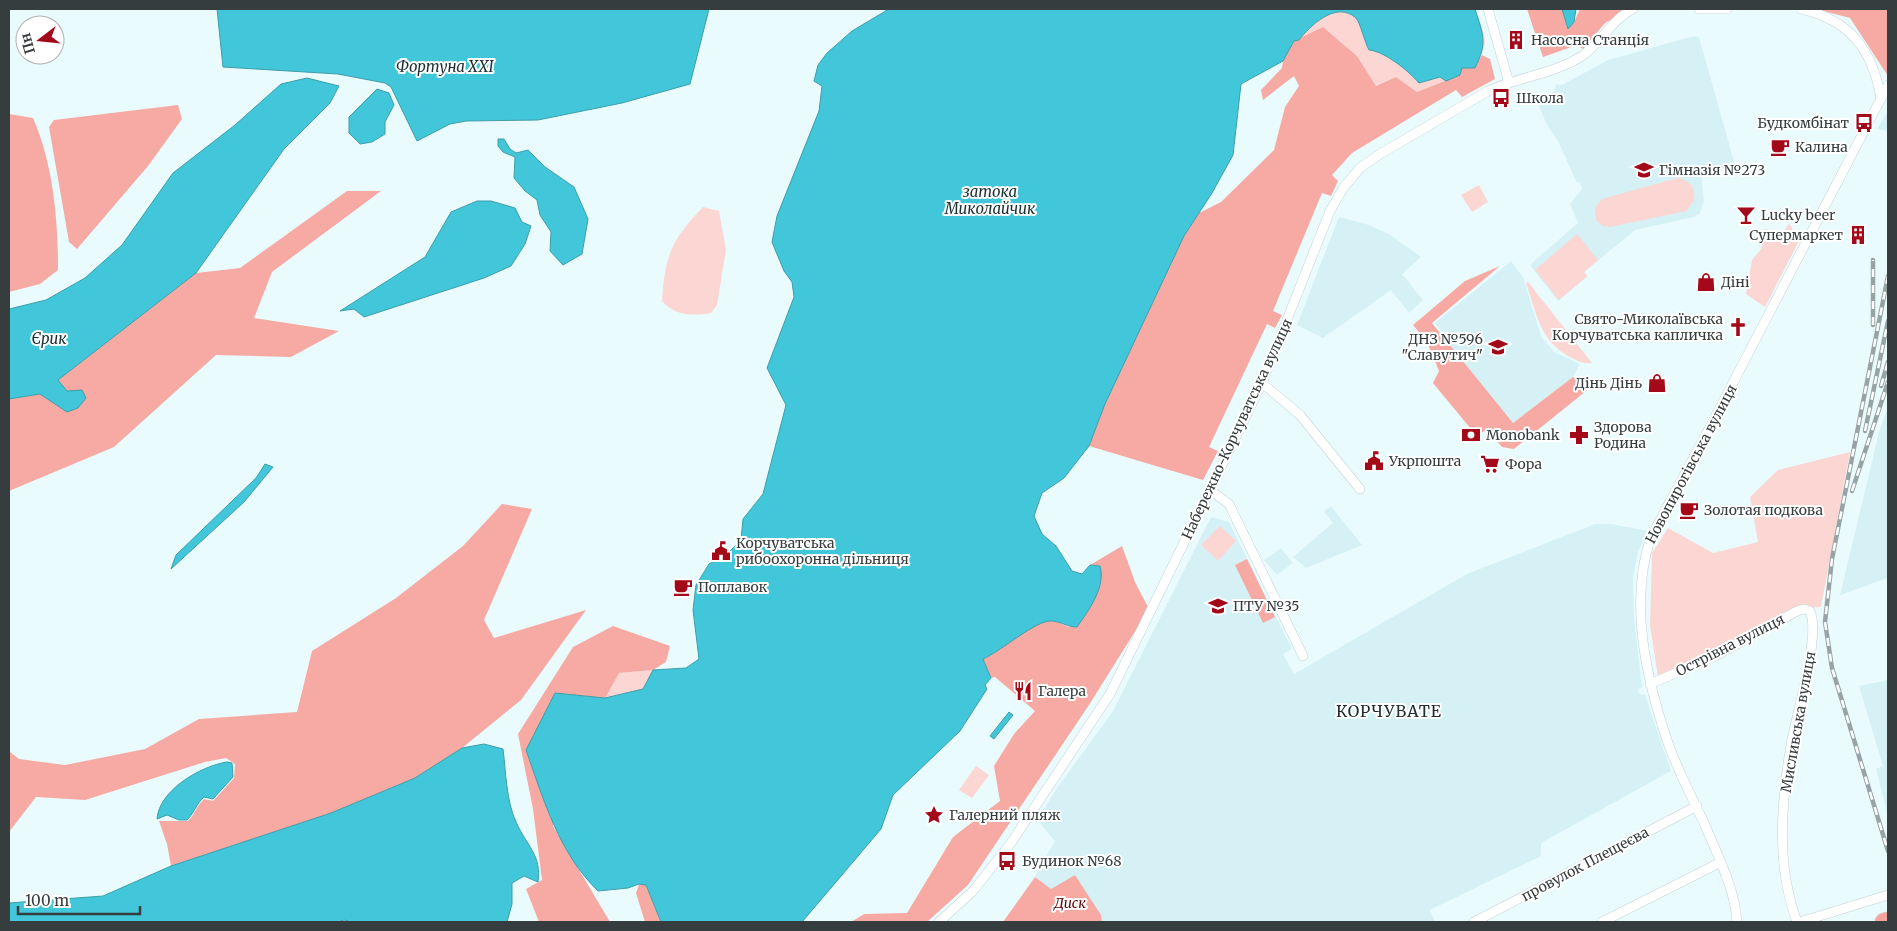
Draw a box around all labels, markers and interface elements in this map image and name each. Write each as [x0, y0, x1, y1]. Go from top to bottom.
north arrow [15, 15, 65, 65]
building icon: Насосна Станція [1505, 29, 1527, 51]
text: Пн [16, 31, 39, 56]
place label: Насосна Станція [1531, 31, 1649, 49]
water label: Фортуна XXI [396, 57, 495, 76]
bus stop icon: Школа [1490, 87, 1512, 109]
place label: Школа [1516, 89, 1564, 107]
bus stop icon: Будкомбінат [1853, 112, 1875, 134]
place label: Будкомбінат [1757, 114, 1849, 132]
cafe icon: Калина [1769, 136, 1791, 158]
place label: Калина [1795, 138, 1848, 156]
school or university icon: Гімназія №273 [1633, 159, 1655, 181]
place label: Гімназія №273 [1659, 161, 1765, 179]
water label: затока Миколайчик [944, 182, 1036, 218]
bar icon: Lucky beer [1735, 204, 1757, 226]
place label: Lucky beer [1761, 206, 1835, 224]
building icon: Супермаркет [1847, 224, 1869, 246]
place label: Супермаркет [1749, 226, 1843, 244]
shop icon: Діні [1695, 271, 1717, 293]
place label: Діні [1721, 273, 1750, 291]
place label: Свято-Миколаївська Корчуватська капличка [1552, 310, 1723, 344]
street label: Набережно-Корчуватська вулиця [1178, 316, 1296, 542]
church icon: Свято-Миколаївська Корчуватська капличка [1727, 316, 1749, 338]
water label: Єрик [31, 329, 67, 348]
place label: ДНЗ №596 "Славутич" [1401, 330, 1483, 364]
school or university icon: ДНЗ №596 "Славутич" [1487, 336, 1509, 358]
shop icon: Дінь Дінь [1646, 372, 1668, 394]
place label: Дінь Дінь [1575, 374, 1642, 392]
street label: Новопирогівська вулиця [1641, 381, 1741, 547]
place label: Здорова Родина [1594, 418, 1652, 452]
bank icon: Monobank [1460, 424, 1482, 446]
pharmacy icon: Здорова Родина [1568, 424, 1590, 446]
place label: Monobank [1486, 426, 1560, 444]
public building icon: Укрпошта [1363, 450, 1385, 472]
place label: Укрпошта [1388, 452, 1462, 470]
supermarket icon: Фора [1479, 453, 1501, 475]
place label: Фора [1505, 455, 1542, 473]
cafe icon: Золотая подкова [1678, 499, 1700, 521]
place label: Золотая подкова [1704, 501, 1823, 519]
place label: Корчуватська рибоохоронна дільниця [736, 534, 909, 568]
public building icon: Корчуватська рибоохоронна дільниця [710, 540, 732, 562]
cafe icon: Поплавок [672, 576, 694, 598]
place label: Поплавок [698, 578, 768, 596]
school or university icon: ПТУ №35 [1207, 595, 1229, 617]
place label: ПТУ №35 [1233, 597, 1299, 615]
street label: Острівна вулиця [1673, 610, 1787, 680]
street label: Мисливська вулиця [1777, 650, 1819, 794]
restaurant icon: Галера [1012, 680, 1034, 702]
place label: Галера [1038, 682, 1086, 700]
district label: КОРЧУВАТЕ [1336, 701, 1442, 721]
place icon: Галерний пляж [923, 804, 945, 826]
place label: Галерний пляж [949, 806, 1061, 824]
street label: провулок Плещеєва [1518, 823, 1652, 905]
bus stop icon: Будинок №68 [996, 850, 1018, 872]
place label: Будинок №68 [1022, 852, 1122, 870]
scale bar [18, 884, 140, 916]
text: 100 m [25, 891, 69, 910]
park label: Диск [1053, 894, 1086, 912]

